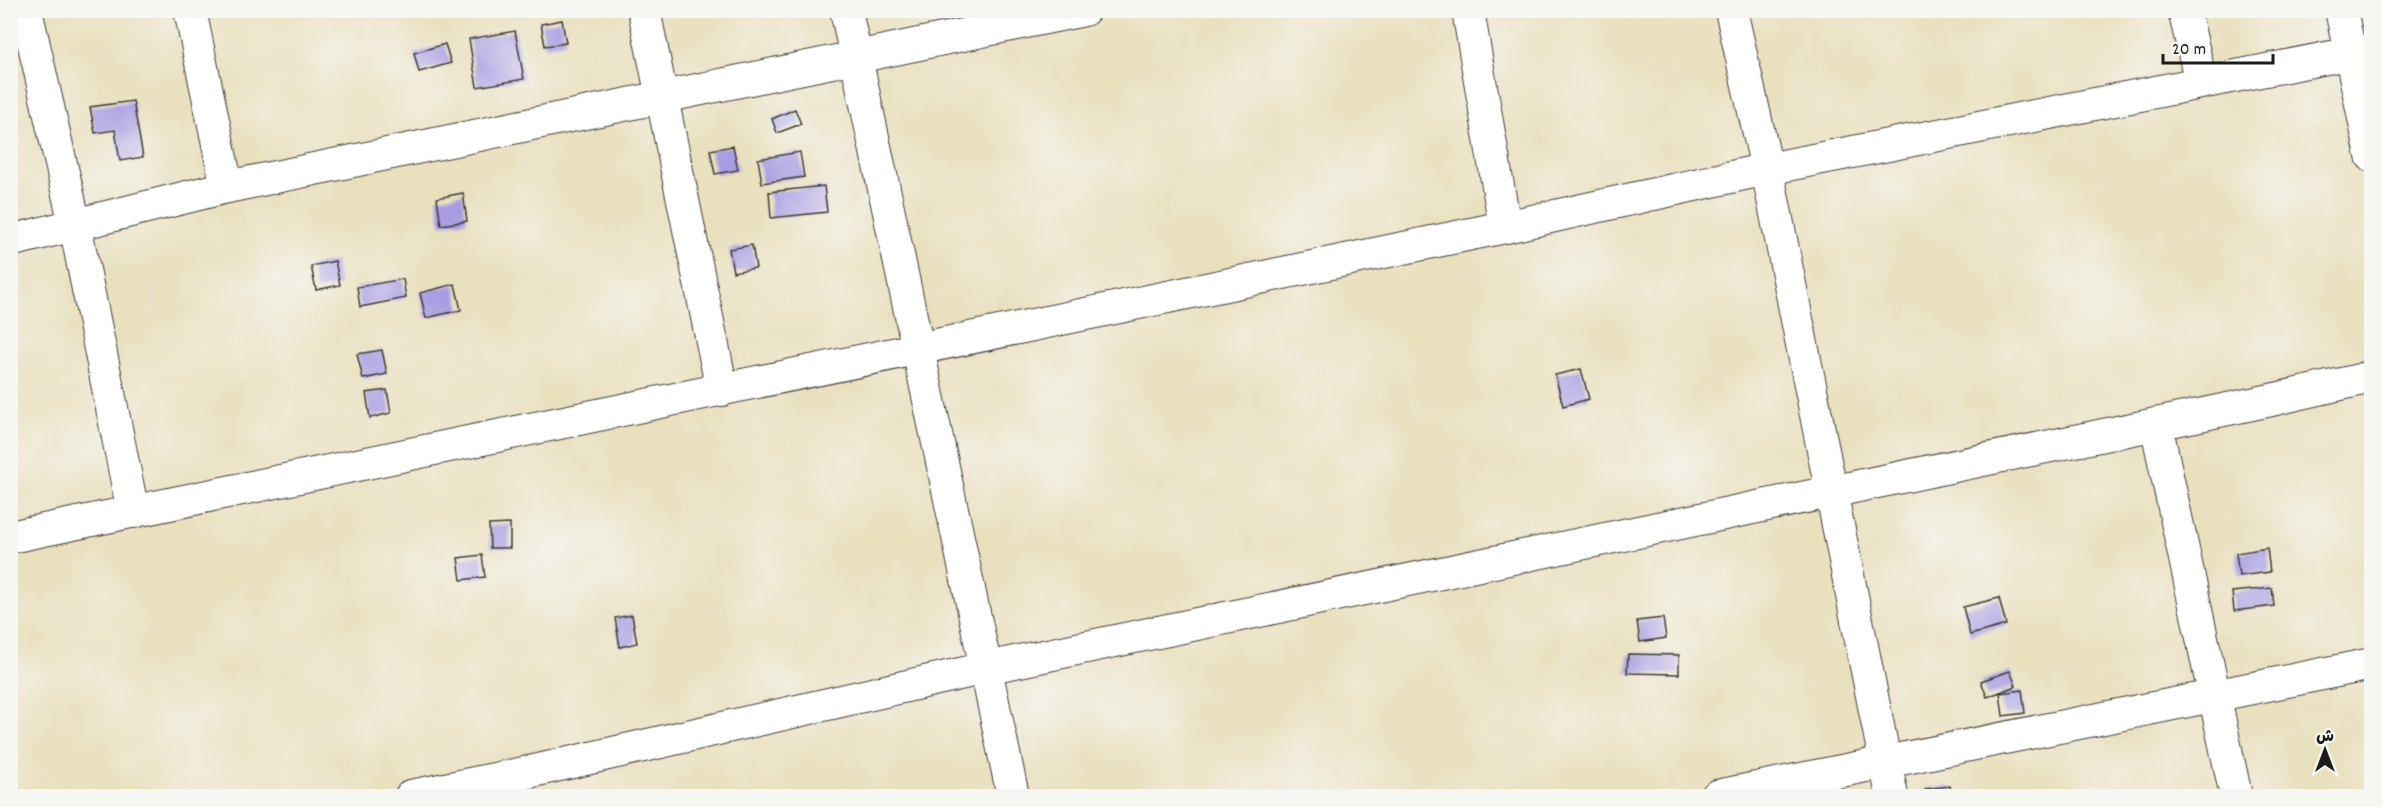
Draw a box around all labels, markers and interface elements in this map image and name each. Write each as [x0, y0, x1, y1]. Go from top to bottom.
scale bar [2163, 27, 2272, 65]
text: 20 m [2172, 38, 2206, 63]
north arrow [2295, 720, 2355, 780]
text: ش [2316, 726, 2334, 749]

